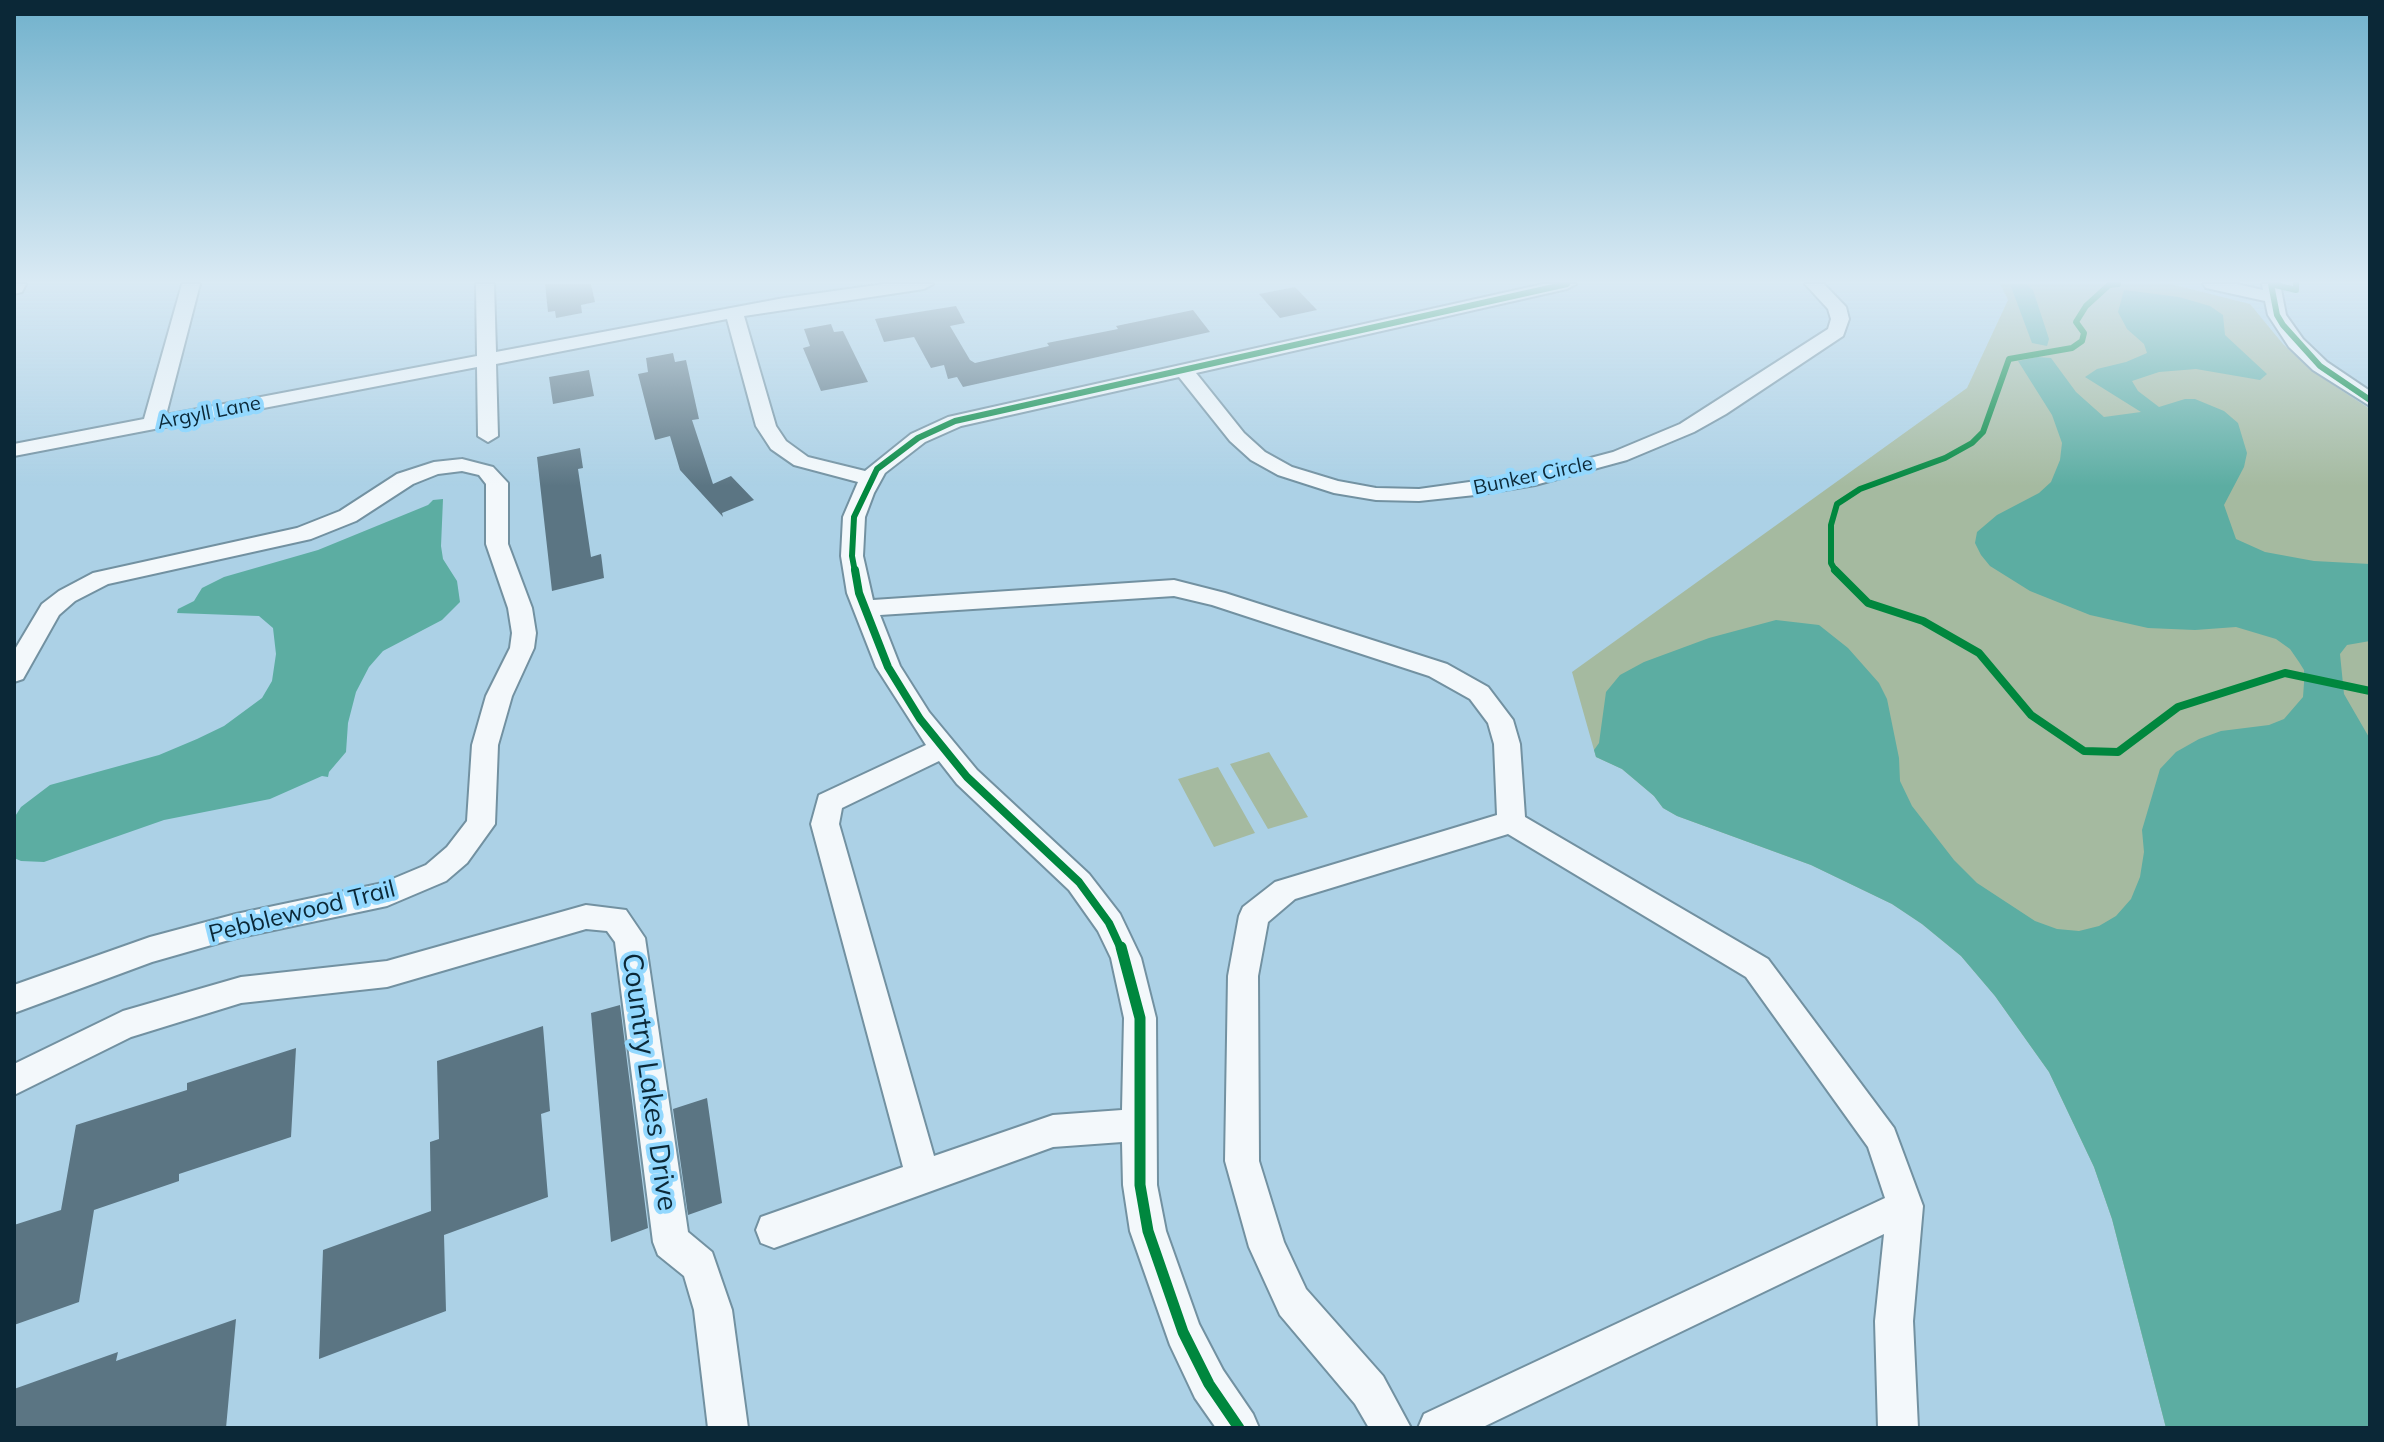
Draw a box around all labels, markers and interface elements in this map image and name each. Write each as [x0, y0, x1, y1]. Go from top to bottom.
street label: Argyll Lane [155, 391, 263, 435]
street label: Bunker Circle [1471, 452, 1595, 500]
street label: Pebblewood Trail [206, 875, 398, 949]
street label: Country Lakes Drive [614, 951, 684, 1213]

